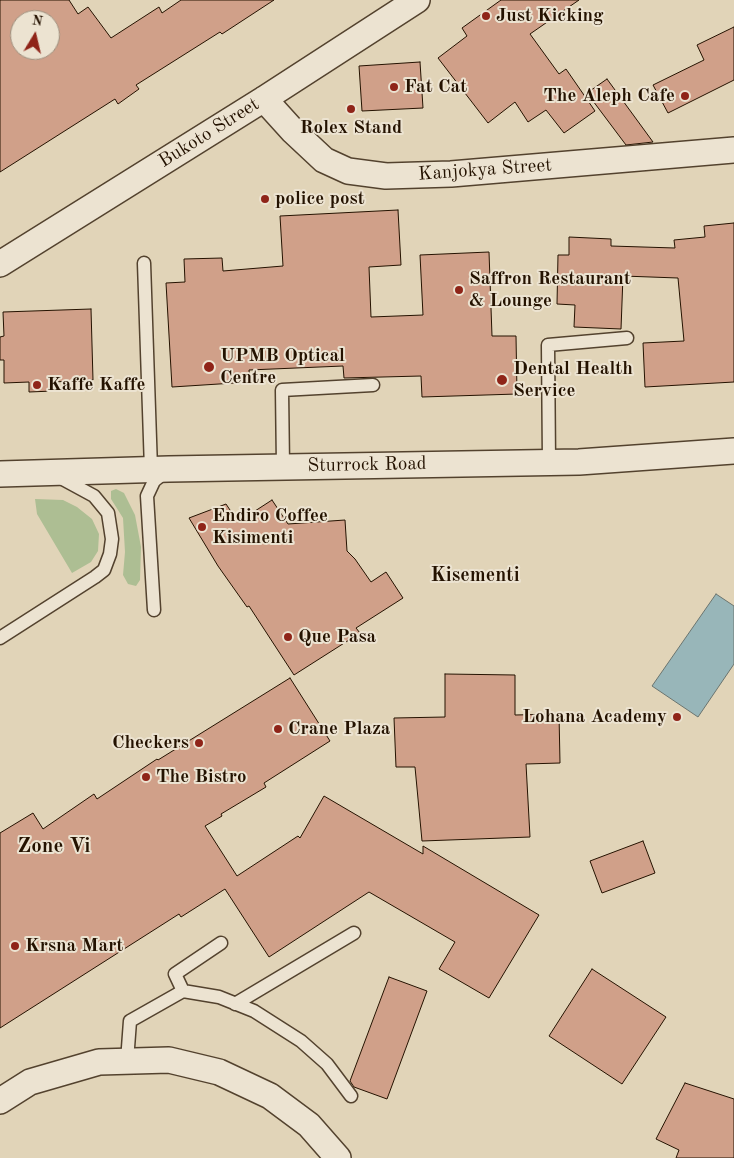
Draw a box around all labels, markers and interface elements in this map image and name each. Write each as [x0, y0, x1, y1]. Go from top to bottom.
place label: Just Kicking [496, 5, 604, 27]
north arrow [10, 10, 60, 60]
marker: Just Kicking [480, 10, 492, 22]
text: N [31, 13, 44, 29]
place label: Fat Cat [404, 76, 467, 98]
marker: Fat Cat [388, 81, 400, 93]
place label: The Aleph Cafe [543, 85, 675, 107]
marker: The Aleph Cafe [679, 90, 691, 102]
street label: Bukoto Street [154, 93, 264, 173]
marker: Rolex Stand [345, 103, 357, 115]
place label: Rolex Stand [300, 117, 402, 139]
street label: Kanjokya Street [417, 154, 553, 186]
place label: police post [275, 188, 365, 210]
marker: police post [259, 193, 271, 205]
place label: Saffron Restaurant & Lounge [469, 268, 631, 312]
marker: Saffron Restaurant & Lounge [453, 284, 465, 296]
place label: UPMB Optical Centre [220, 345, 345, 389]
place label: Dental Health Service [513, 358, 633, 402]
marker: UPMB Optical Centre [202, 360, 216, 374]
marker: Dental Health Service [495, 373, 509, 387]
place label: Kaffe Kaffe [47, 374, 145, 396]
marker: Kaffe Kaffe [31, 379, 43, 391]
street label: Sturrock Road [307, 453, 427, 477]
place label: Endiro Coffee Kisimenti [212, 505, 328, 549]
marker: Endiro Coffee Kisimenti [196, 521, 208, 533]
district label: Kisementi [430, 564, 520, 588]
place label: Que Pasa [298, 626, 376, 648]
marker: Que Pasa [282, 631, 294, 643]
place label: Lohana Academy [522, 706, 667, 728]
marker: Lohana Academy [671, 711, 683, 723]
place label: Crane Plaza [288, 718, 391, 740]
marker: Crane Plaza [272, 723, 284, 735]
place label: Checkers [112, 732, 189, 754]
marker: Checkers [193, 737, 205, 749]
place label: The Bistro [156, 766, 247, 788]
marker: The Bistro [140, 771, 152, 783]
district label: Zone Vi [18, 833, 90, 859]
place label: Krsna Mart [25, 935, 123, 957]
marker: Krsna Mart [9, 940, 21, 952]

